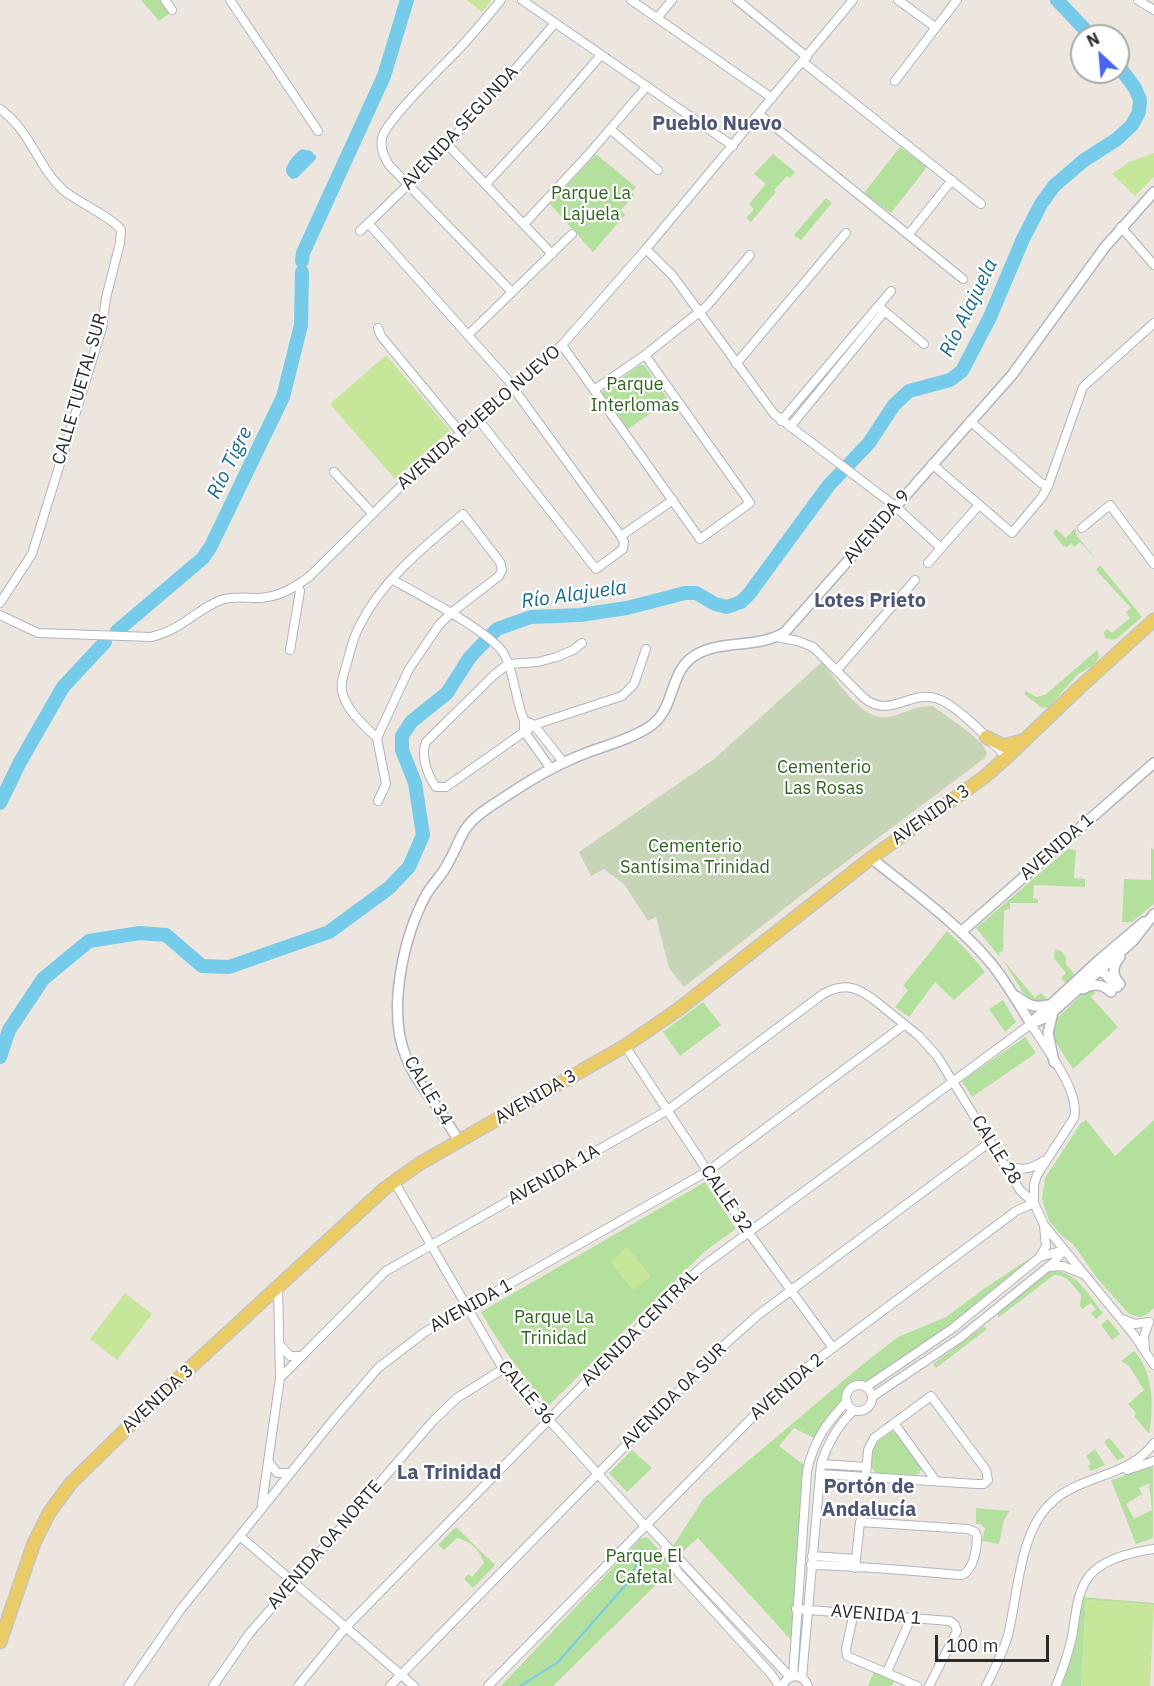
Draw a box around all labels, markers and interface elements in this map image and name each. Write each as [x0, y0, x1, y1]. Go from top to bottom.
north arrow [1070, 24, 1130, 84]
text: N [1083, 28, 1103, 51]
street label: AVENIDA SEGUNDA [397, 62, 523, 194]
district label: Pueblo Nuevo [652, 112, 782, 136]
park label: Parque La Lajuela [551, 183, 631, 226]
water label: Río Alajuela [935, 255, 1003, 361]
street label: CALLE TUETAL SUR [48, 311, 112, 467]
street label: AVENIDA PUEBLO NUEVO [393, 341, 565, 495]
park label: Parque Interlomas [590, 374, 680, 416]
water label: Río Tigre [202, 423, 258, 503]
street label: AVENIDA 9 [839, 486, 915, 568]
water label: Río Alajuela [520, 576, 628, 614]
district label: Lotes Prieto [814, 589, 926, 613]
park label: Cementerio Las Rosas [777, 757, 871, 800]
street label: AVENIDA 3 [888, 780, 974, 850]
street label: AVENIDA 1 [1016, 809, 1098, 885]
park label: Cementerio Santísima Trinidad [620, 836, 770, 878]
street label: CALLE 34 [399, 1052, 457, 1130]
street label: AVENIDA 3 [491, 1065, 581, 1129]
street label: CALLE 28 [966, 1112, 1026, 1188]
street label: AVENIDA 1A [504, 1140, 604, 1210]
street label: CALLE 32 [695, 1161, 757, 1237]
street label: AVENIDA CENTRAL [577, 1265, 703, 1391]
street label: AVENIDA 1 [426, 1275, 516, 1337]
park label: Parque La Trinidad [514, 1307, 594, 1350]
street label: AVENIDA 0A SUR [617, 1339, 731, 1453]
street label: AVENIDA 2 [746, 1349, 828, 1425]
street label: CALLE 36 [493, 1357, 559, 1429]
street label: AVENIDA 3 [117, 1360, 199, 1438]
district label: La Trinidad [397, 1461, 501, 1485]
district label: Portón de Andalucía [822, 1475, 916, 1522]
street label: AVENIDA 0A NORTE [263, 1476, 387, 1614]
park label: Parque El Cafetal [605, 1546, 683, 1588]
street label: AVENIDA 1 [830, 1600, 922, 1630]
scale bar [938, 1623, 1052, 1661]
text: 100 m [946, 1634, 998, 1657]

